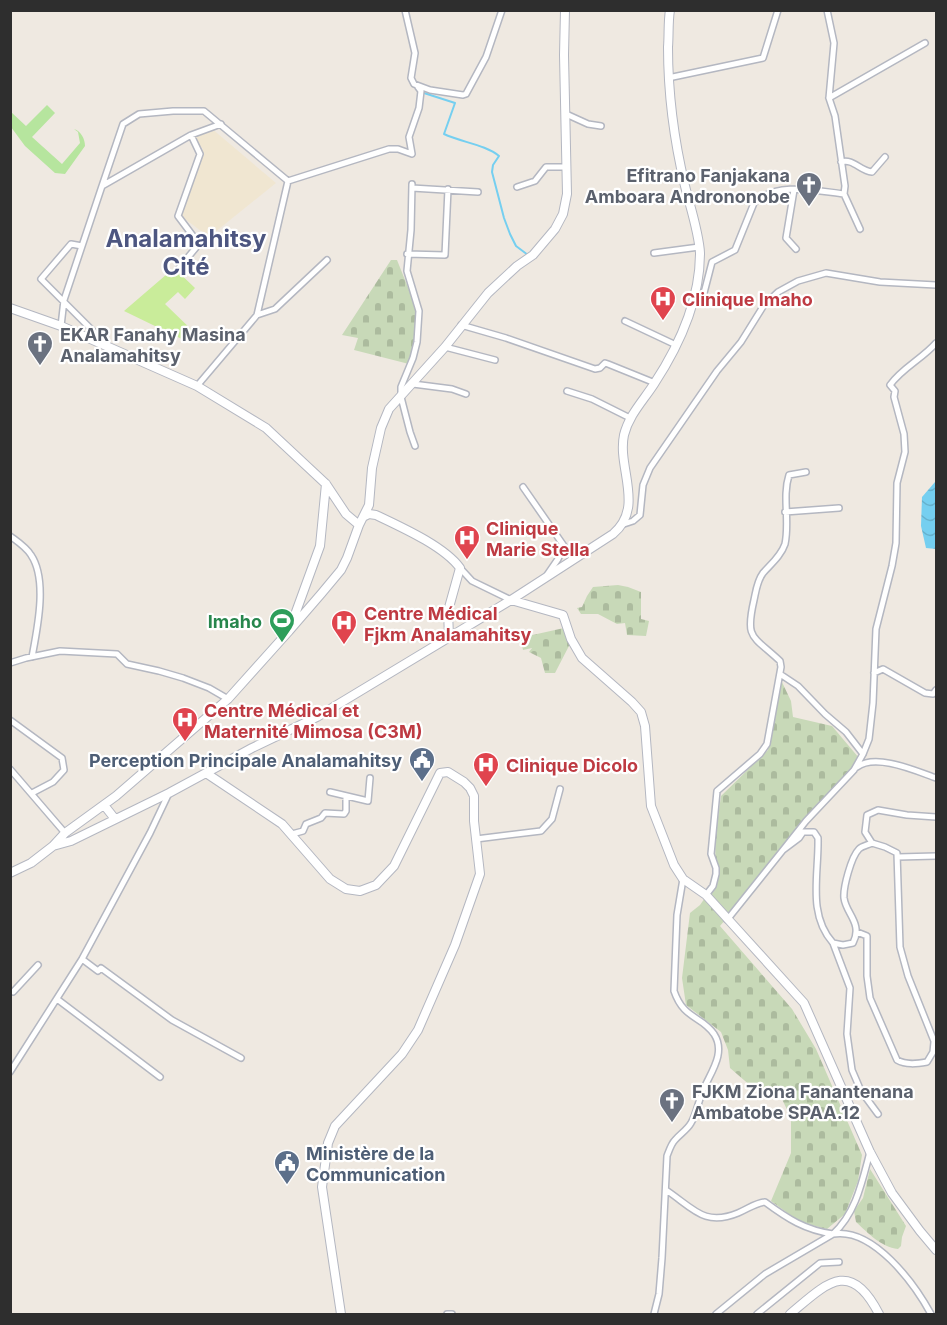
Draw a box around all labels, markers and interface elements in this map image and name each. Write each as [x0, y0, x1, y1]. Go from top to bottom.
place label: Efitrano Fanjakana Amboara Andrononobe [585, 165, 790, 207]
church icon: Efitrano Fanjakana Amboara Andrononobe [794, 170, 824, 208]
district label: Analamahitsy Cité [105, 224, 267, 281]
hospital icon: Clinique Imaho [648, 284, 678, 322]
place label: Clinique Imaho [682, 289, 813, 310]
place label: EKAR Fanahy Masina Analamahitsy [60, 324, 246, 366]
church icon: EKAR Fanahy Masina Analamahitsy [25, 329, 55, 367]
place label: Clinique Marie Stella [486, 518, 590, 560]
hospital icon: Clinique Marie Stella [452, 523, 482, 561]
place label: Centre Médical Fjkm Analamahitsy [364, 603, 531, 645]
sports icon: Imaho [267, 606, 297, 644]
hospital icon: Centre Médical Fjkm Analamahitsy [329, 608, 359, 646]
place label: Imaho [208, 611, 262, 632]
place label: Centre Médical et Maternité Mimosa (C3M) [204, 700, 423, 742]
hospital icon: Centre Médical et Maternité Mimosa (C3M) [170, 705, 200, 743]
public building icon: Perception Principale Analamahitsy [407, 745, 437, 783]
place label: Perception Principale Analamahitsy [89, 750, 402, 771]
hospital icon: Clinique Dicolo [471, 750, 501, 788]
place label: Clinique Dicolo [506, 755, 638, 776]
place label: FJKM Ziona Fanantenana Ambatobe SPAA.12 [692, 1081, 914, 1123]
church icon: FJKM Ziona Fanantenana Ambatobe SPAA.12 [657, 1086, 687, 1124]
place label: Ministère de la Communication [306, 1143, 445, 1185]
public building icon: Ministère de la Communication [272, 1148, 302, 1186]

